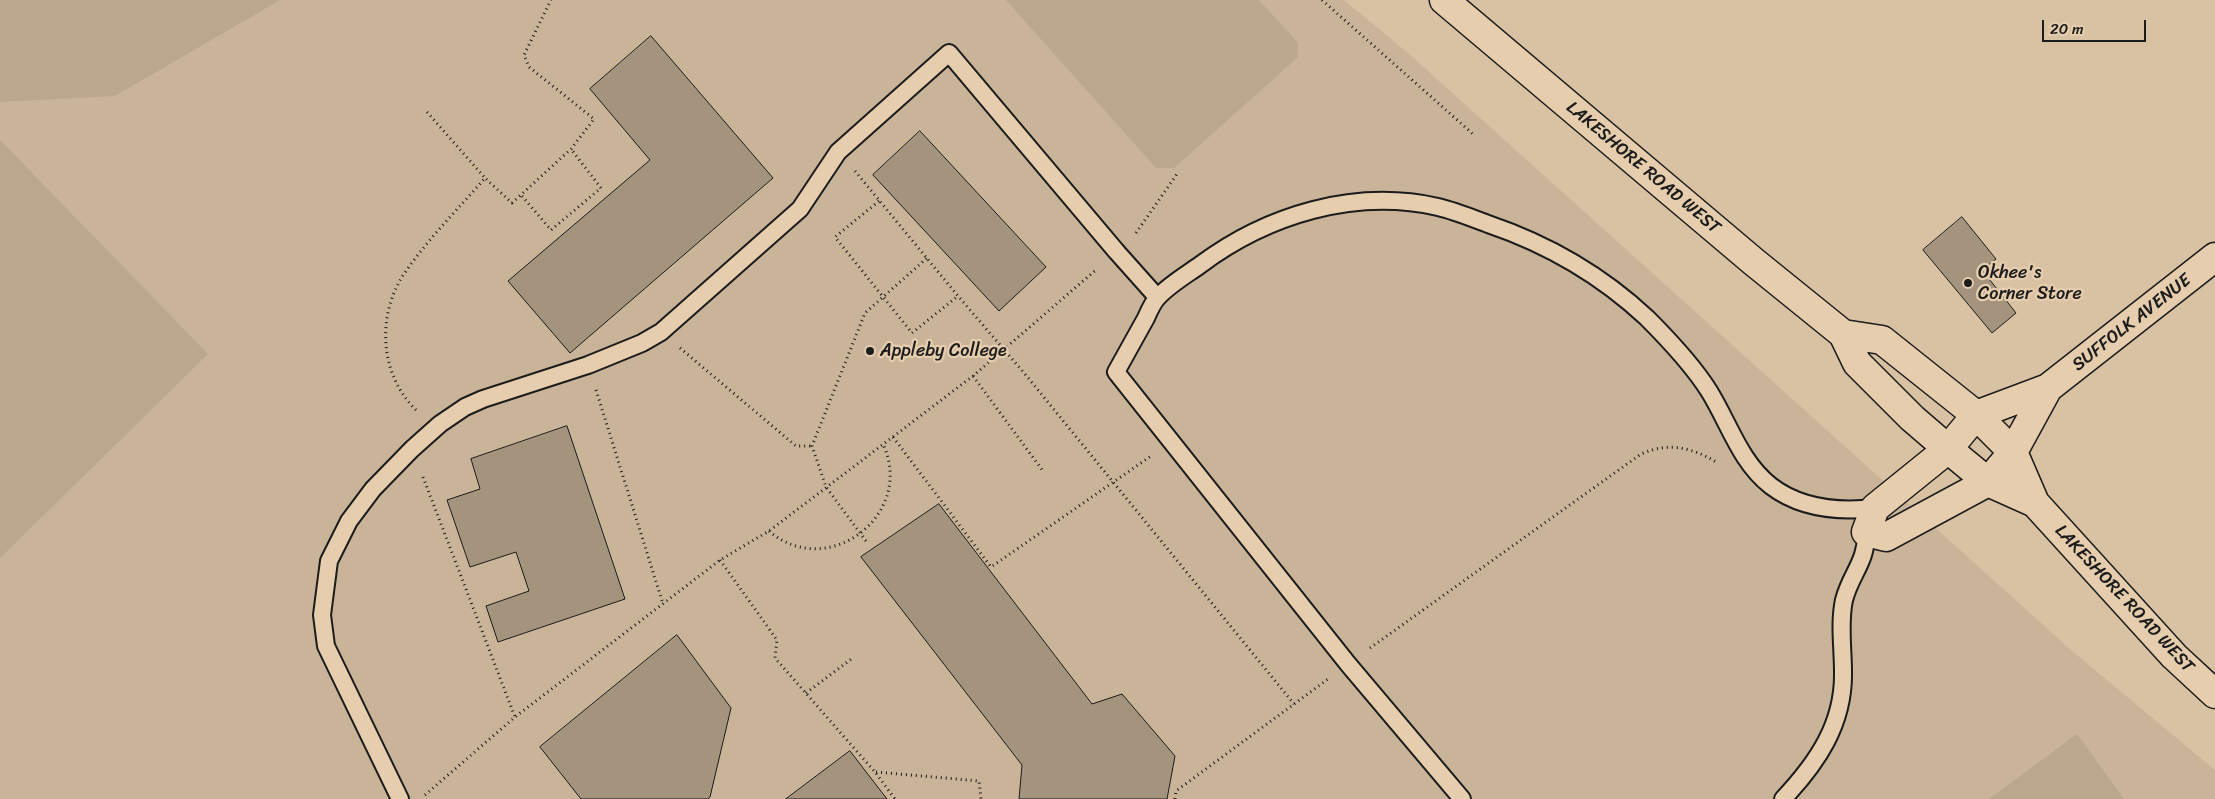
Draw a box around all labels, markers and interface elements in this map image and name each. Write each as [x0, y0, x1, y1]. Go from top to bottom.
scale bar [2045, 10, 2149, 42]
text: 20 m [2050, 16, 2084, 42]
street label: LAKESHORE ROAD WEST [1562, 97, 1724, 239]
place label: Okhee's Corner Store [1978, 262, 2082, 304]
street label: SUFFOLK AVENUE [2068, 270, 2196, 376]
marker: Okhee's Corner Store [1962, 277, 1974, 289]
place label: Appleby College [880, 340, 1007, 362]
marker: Appleby College [864, 345, 876, 357]
street label: LAKESHORE ROAD WEST [2050, 521, 2198, 677]

